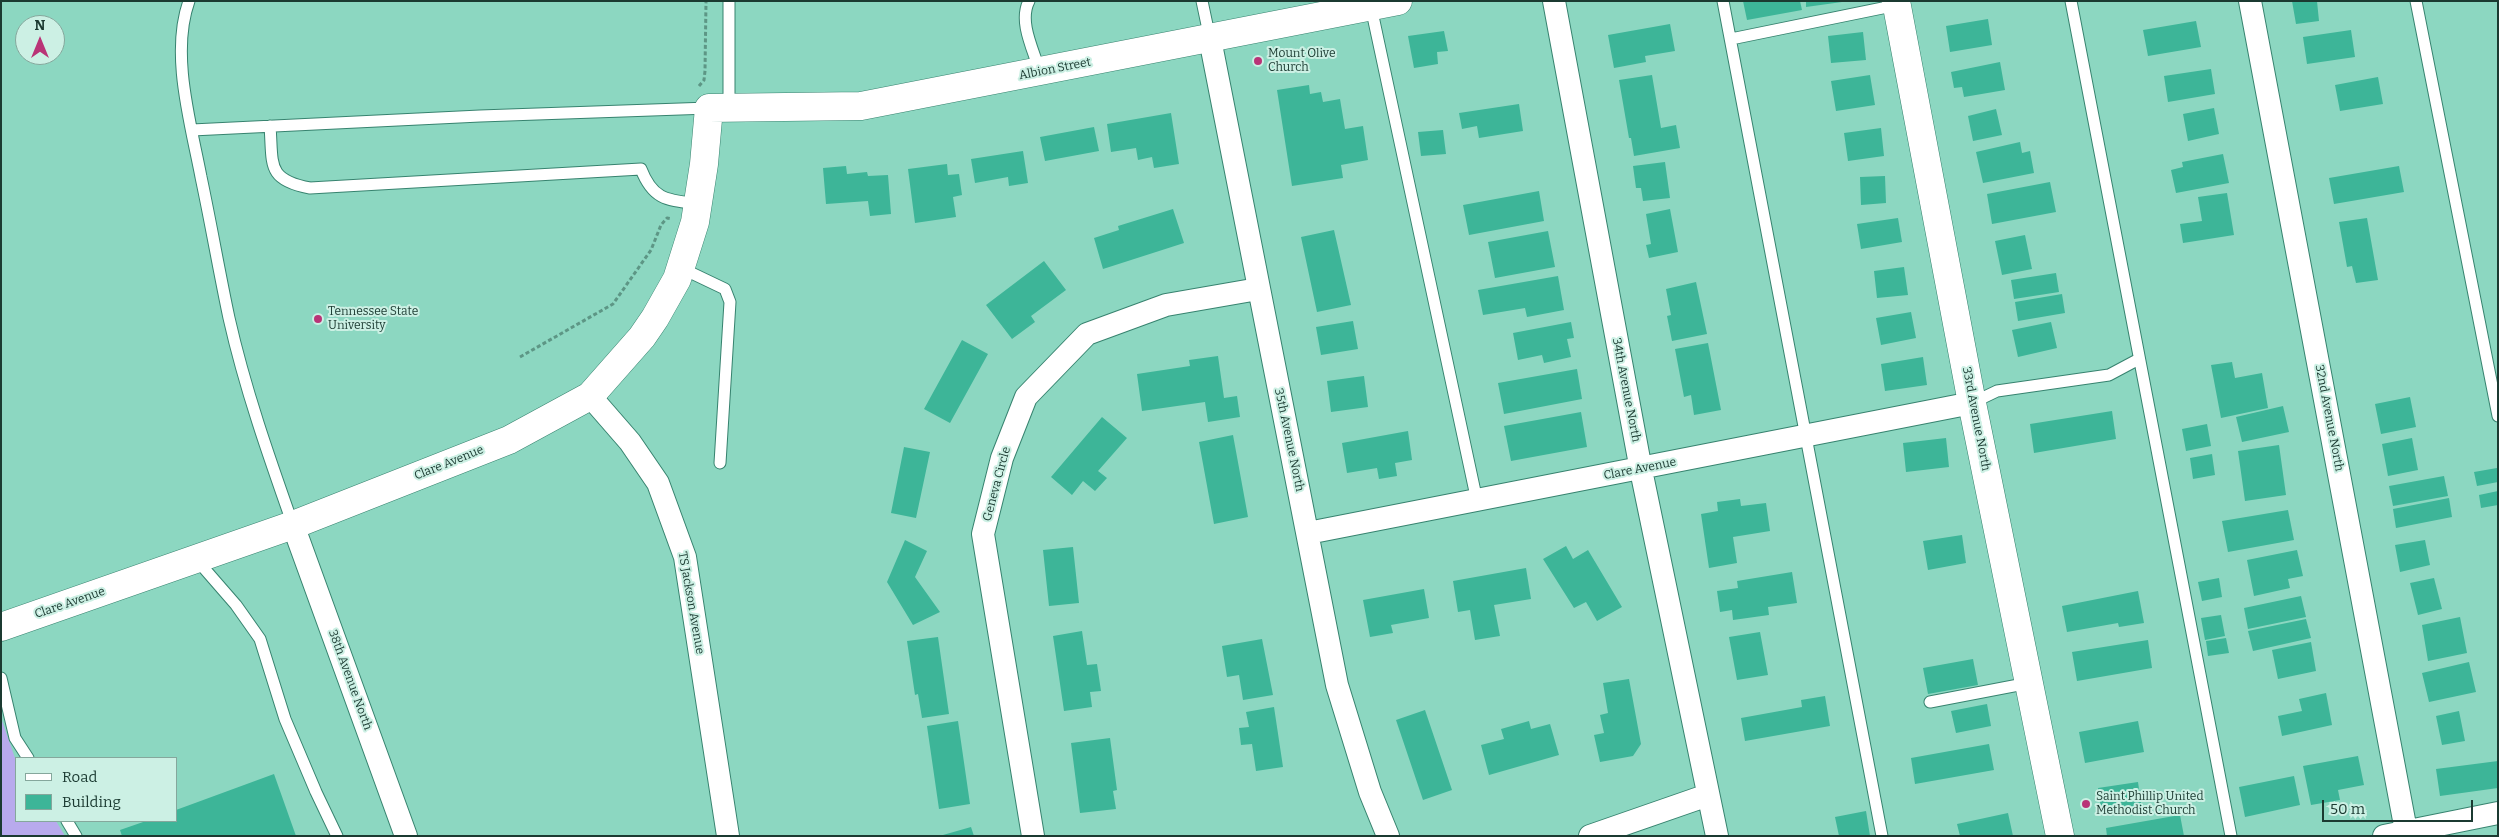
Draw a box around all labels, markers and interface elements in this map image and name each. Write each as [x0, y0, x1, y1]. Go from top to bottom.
north arrow [15, 15, 65, 65]
text: N [35, 17, 45, 34]
place label: Mount Olive Church [1268, 47, 1336, 75]
street label: Albion Street [1018, 55, 1092, 83]
marker: Mount Olive Church [1252, 55, 1264, 67]
place label: Tennessee State University [328, 305, 418, 333]
marker: Tennessee State University [312, 313, 324, 325]
street label: 34th Avenue North [1609, 337, 1643, 443]
street label: 32nd Avenue North [2312, 363, 2346, 473]
street label: 33rd Avenue North [1959, 366, 1993, 472]
street label: 35th Avenue North [1271, 387, 1307, 493]
street label: Clare Avenue [412, 443, 486, 483]
street label: Geneva Circle [980, 445, 1014, 523]
street label: Clare Avenue [1603, 455, 1677, 483]
street label: TS Jackson Avenue [675, 551, 707, 655]
street label: Clare Avenue [33, 584, 107, 622]
street label: 38th Avenue North [325, 628, 375, 732]
legend [15, 757, 178, 822]
text: Road [62, 768, 97, 786]
place label: Saint Phillip United Methodist Church [2096, 790, 2203, 818]
scale bar [2324, 790, 2475, 822]
text: Building [62, 793, 121, 811]
marker: Saint Phillip United Methodist Church [2080, 798, 2092, 810]
text: 50 m [2330, 800, 2365, 818]

